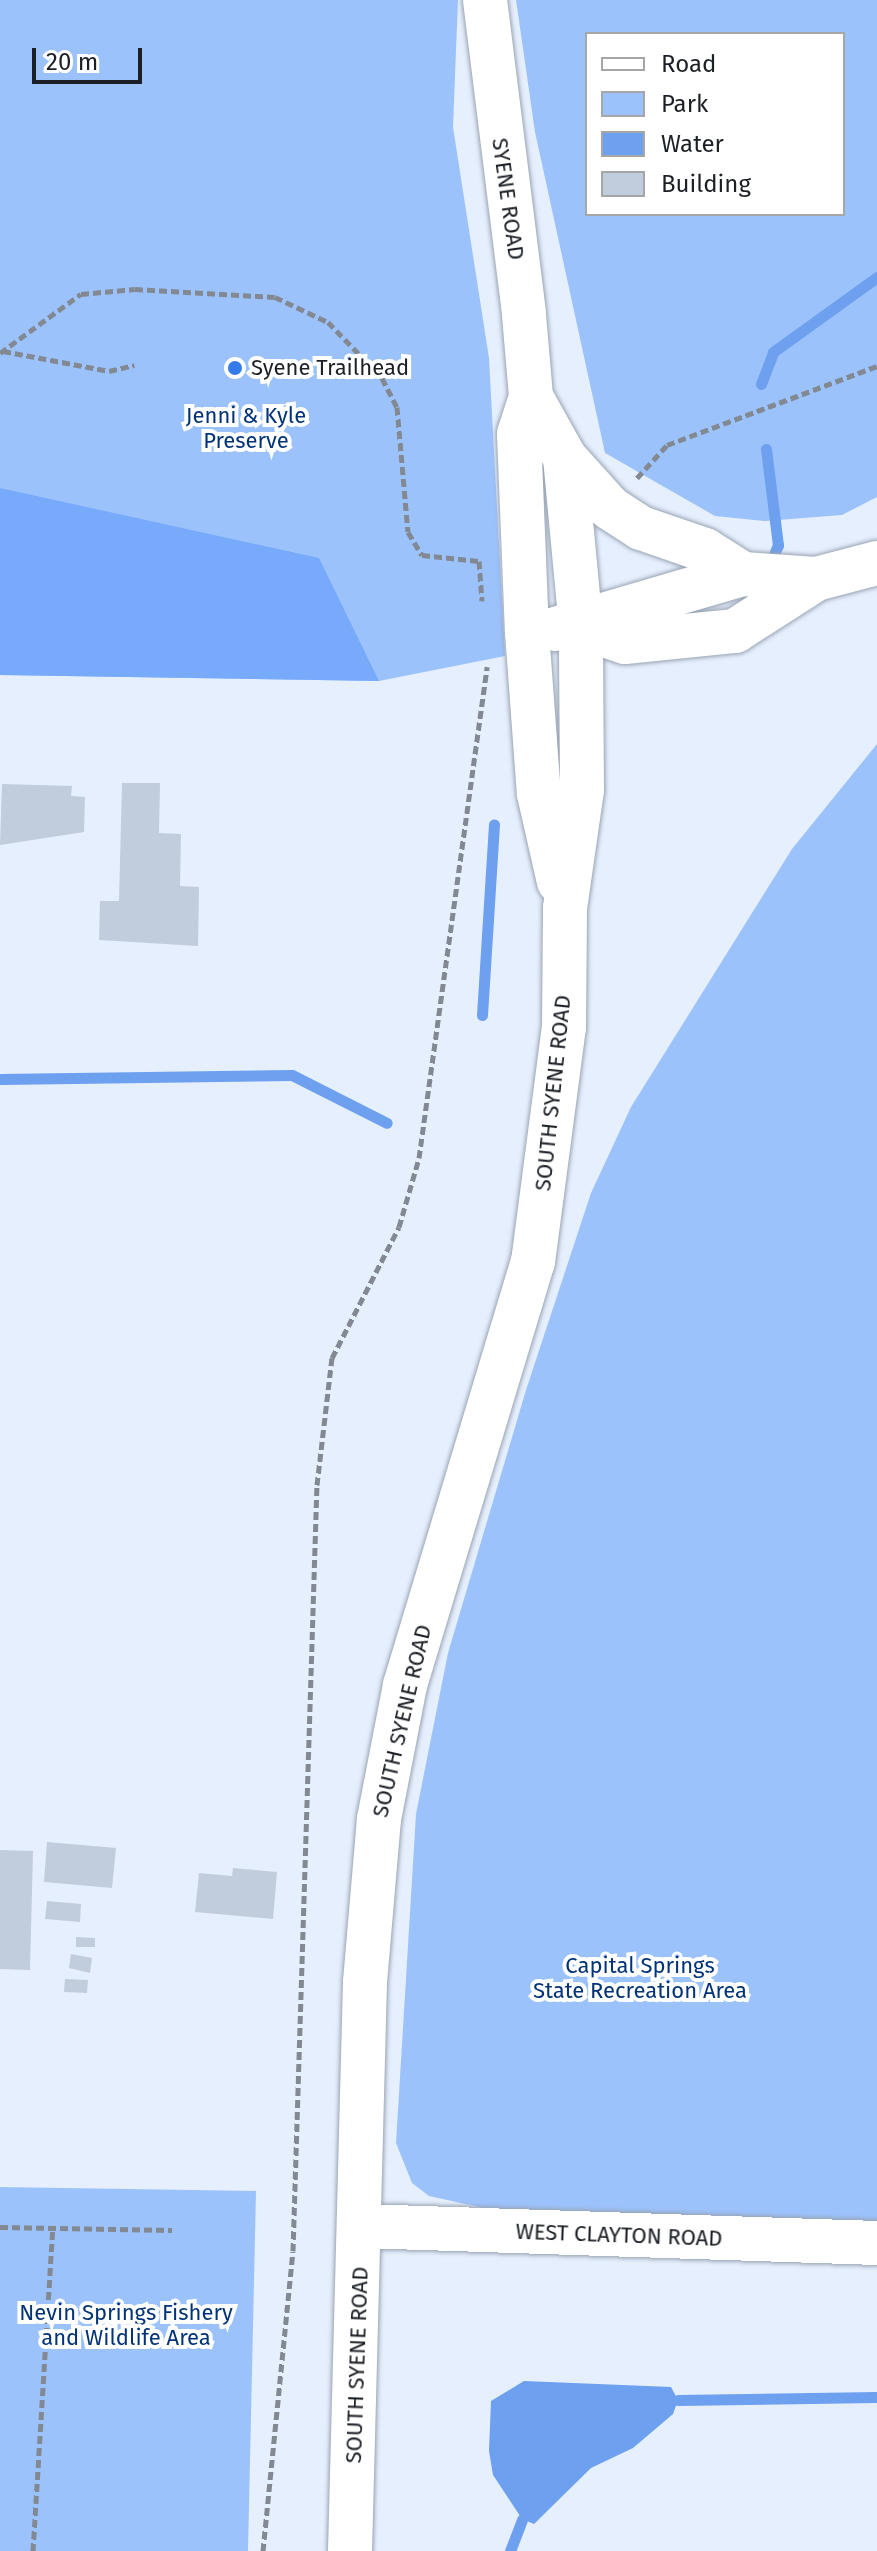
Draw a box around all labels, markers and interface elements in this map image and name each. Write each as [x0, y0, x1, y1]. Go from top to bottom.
scale bar [36, 32, 146, 82]
legend [585, 32, 845, 216]
text: 20 m [46, 48, 98, 76]
text: Road [661, 50, 716, 78]
text: Park [661, 90, 708, 118]
text: Water [661, 130, 724, 158]
street label: SYENE ROAD [486, 136, 530, 262]
text: Building [661, 170, 751, 198]
place label: Syene Trailhead [251, 355, 409, 381]
marker: Syene Trailhead [226, 359, 244, 377]
park label: Jenni & Kyle Preserve [186, 402, 306, 454]
street label: SOUTH SYENE ROAD [530, 994, 576, 1192]
street label: SOUTH SYENE ROAD [367, 1622, 437, 1820]
park label: Capital Springs State Recreation Area [533, 1952, 747, 2004]
street label: WEST CLAYTON ROAD [515, 2218, 723, 2252]
street label: SOUTH SYENE ROAD [340, 2266, 374, 2464]
park label: Nevin Springs Fishery and Wildlife Area [19, 2299, 233, 2350]

